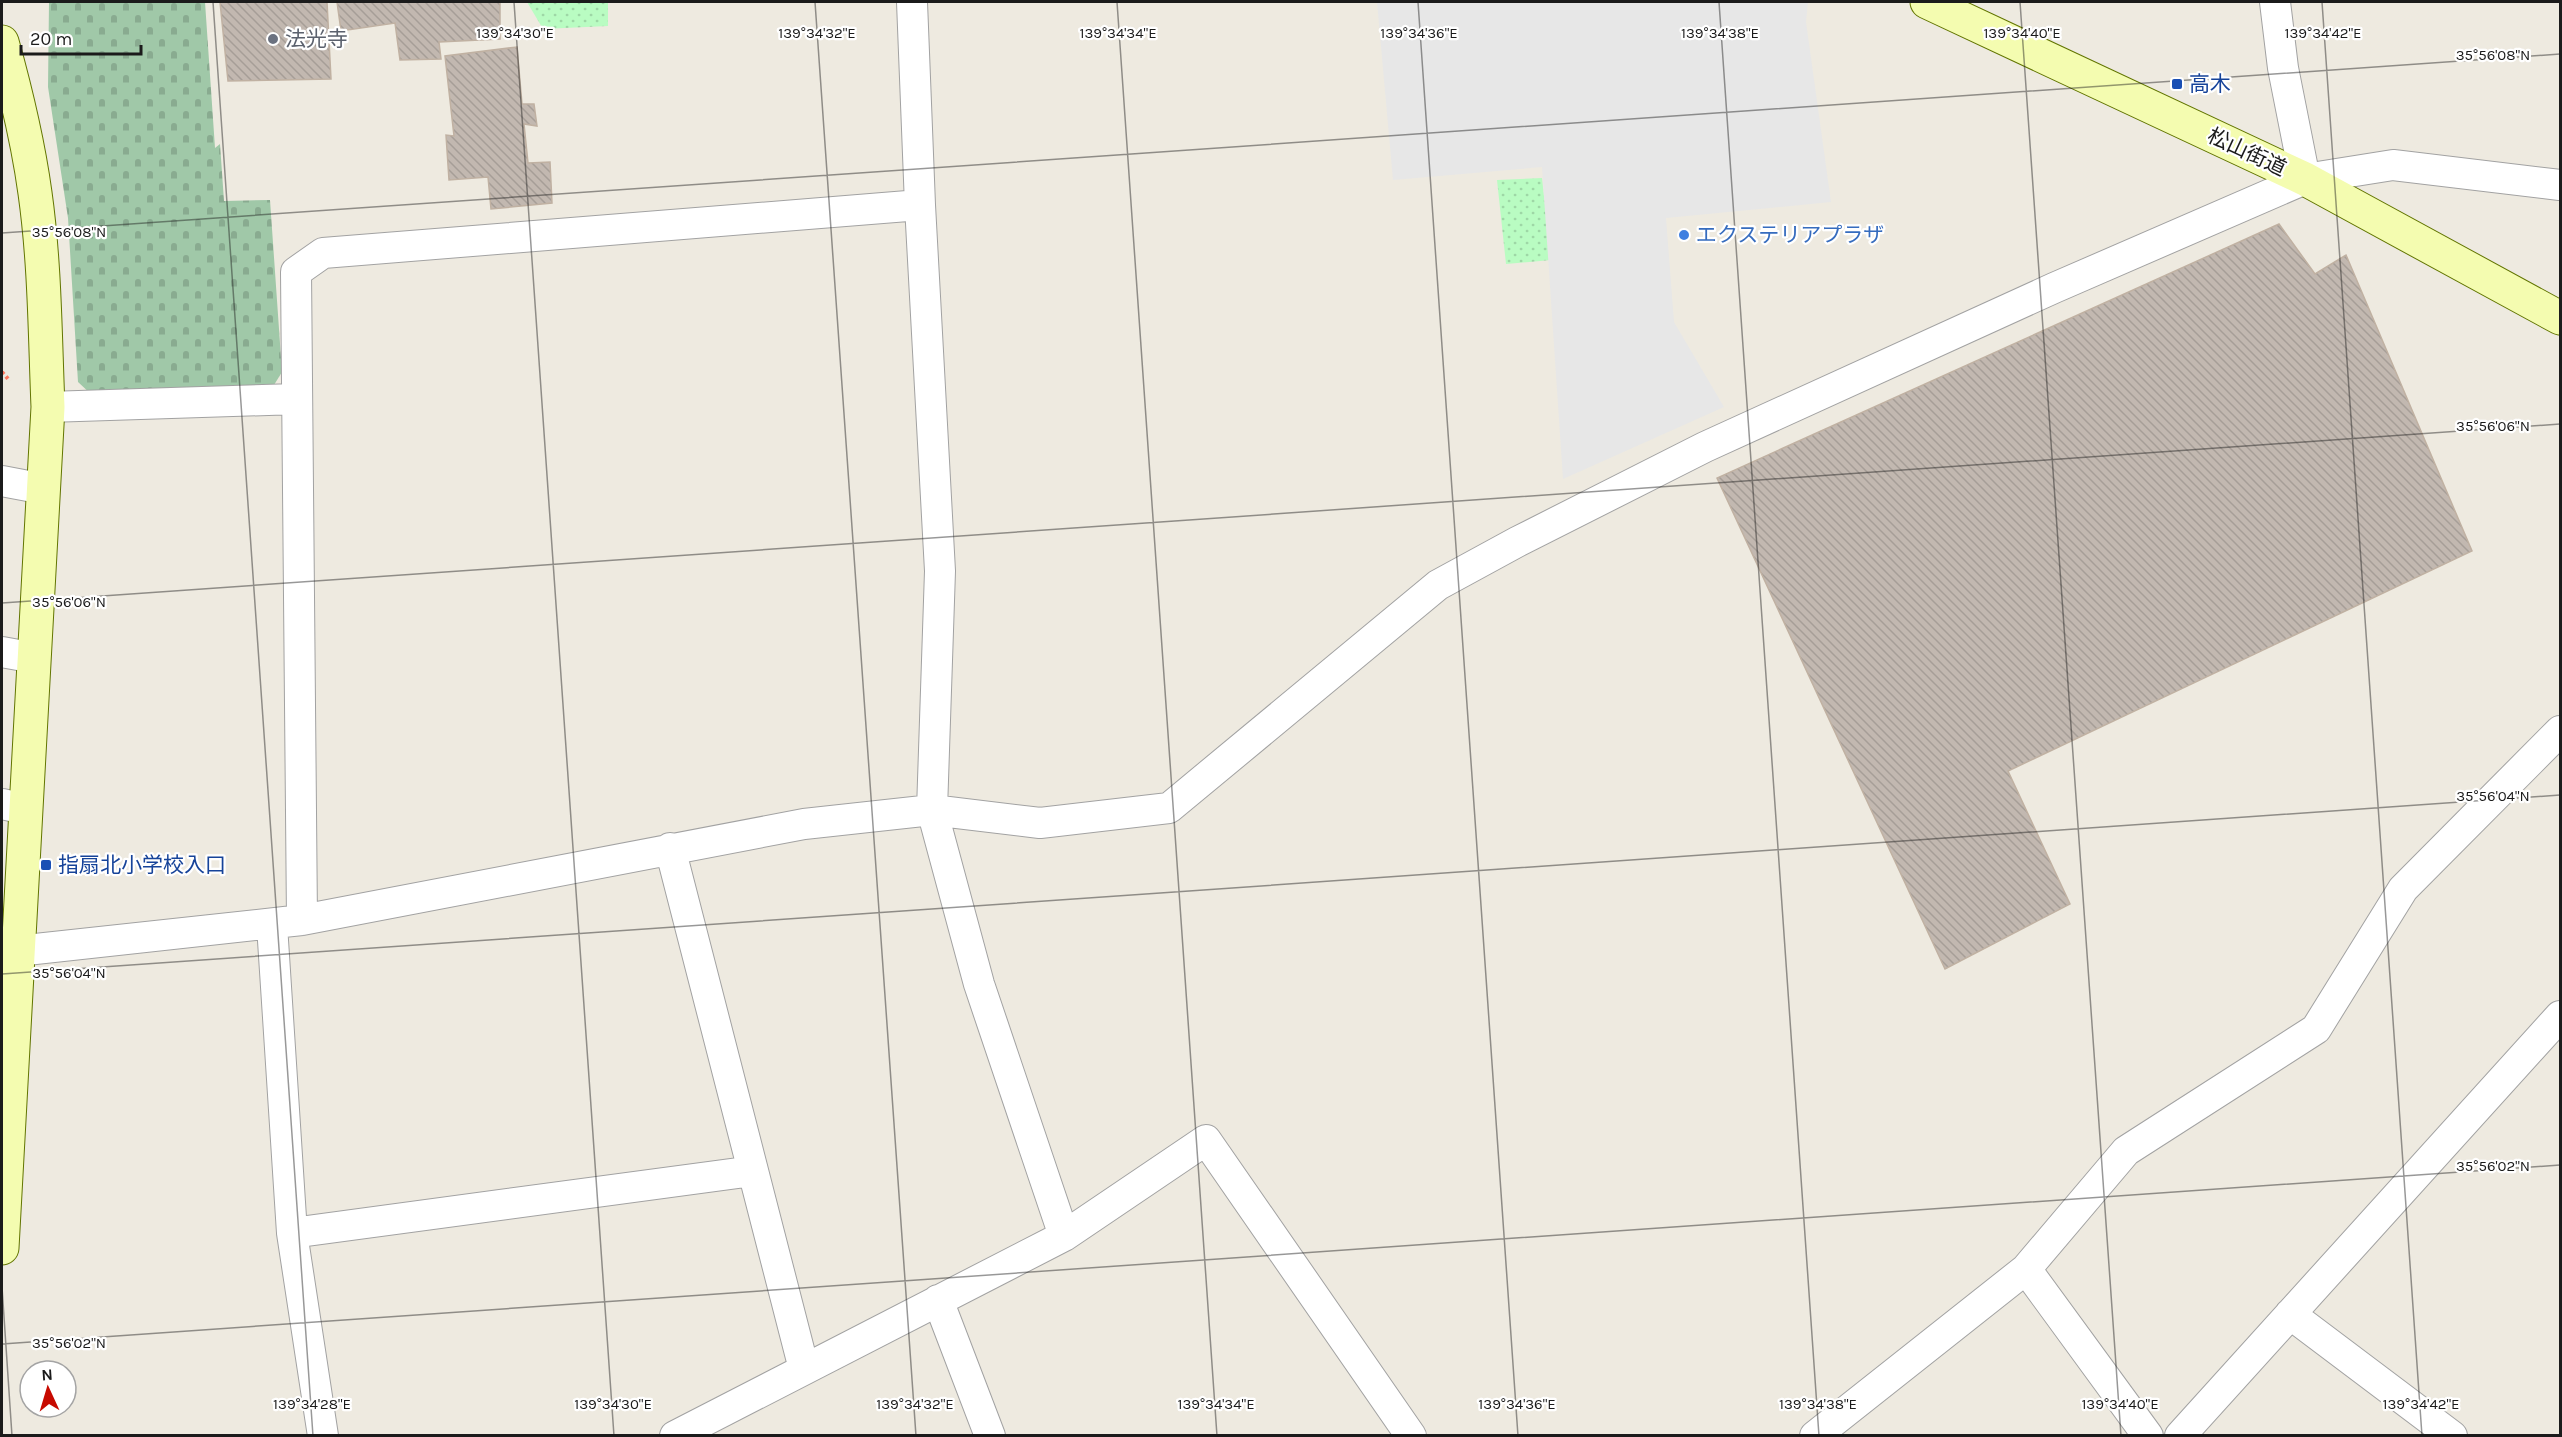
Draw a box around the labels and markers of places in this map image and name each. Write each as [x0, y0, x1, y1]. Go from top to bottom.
place label: 法光寺 [285, 27, 348, 51]
marker: 法光寺 [266, 32, 280, 46]
place label: 高木 [2189, 72, 2231, 96]
marker: 高木 [2170, 77, 2184, 91]
place label: エクステリアプラザ [1696, 223, 1884, 247]
marker: エクステリアプラザ [1677, 228, 1691, 242]
place label: 指扇北小学校入口 [58, 853, 226, 877]
marker: 指扇北小学校入口 [39, 858, 53, 872]

